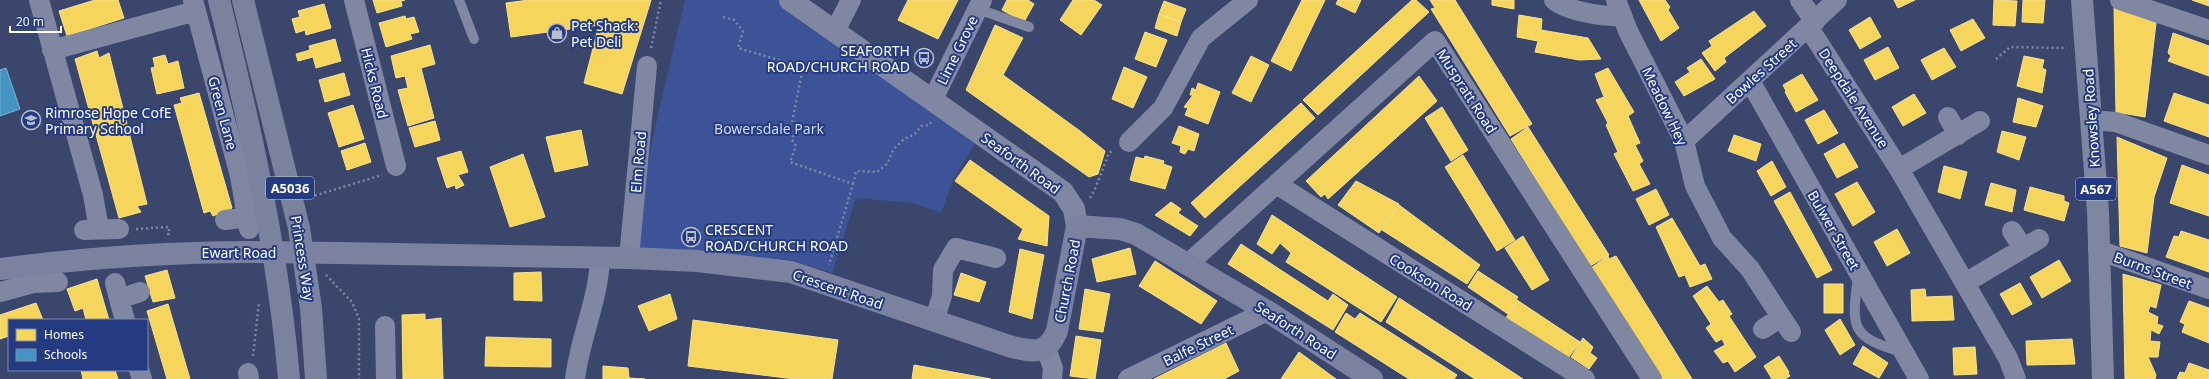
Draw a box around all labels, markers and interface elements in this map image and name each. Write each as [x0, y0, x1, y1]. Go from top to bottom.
scale bar [10, 8, 61, 34]
street label: Lime Grove [932, 12, 982, 88]
text: 20 m [16, 13, 44, 30]
place label: Pet Shack: Pet Deli [571, 16, 638, 51]
shop icon: Pet Shack: Pet Deli [546, 22, 568, 44]
street label: Bowles Street [1721, 34, 1801, 108]
place label: SEAFORTH ROAD/CHURCH ROAD [767, 41, 910, 76]
street label: Deepdale Avenue [1815, 44, 1893, 152]
street label: Muspratt Road [1433, 45, 1501, 137]
street label: Hicks Road [357, 46, 393, 120]
bus stop icon: SEAFORTH ROAD/CHURCH ROAD [913, 47, 935, 69]
street label: Meadow Hey [1638, 64, 1693, 149]
street label: Knowsley Road [2078, 68, 2104, 168]
street label: Green Lane [204, 74, 242, 152]
place label: Rimrose Hope CofE Primary School [45, 103, 172, 138]
school or university icon: Rimrose Hope CofE Primary School [20, 109, 42, 131]
park label: Bowersdale Park [714, 119, 824, 138]
street label: Seaforth Road [978, 128, 1064, 198]
street label: Elm Road [626, 130, 650, 194]
road number: A5036 [266, 177, 314, 199]
road number: A567 [2076, 178, 2116, 200]
street label: Bulwer Street [1804, 187, 1864, 273]
street label: Princess Way [287, 214, 319, 303]
place label: CRESCENT ROAD/CHURCH ROAD [705, 220, 848, 255]
bus stop icon: CRESCENT ROAD/CHURCH ROAD [680, 226, 702, 248]
street label: Church Road [1050, 238, 1084, 324]
street label: Ewart Road [202, 243, 276, 262]
street label: Burns Street [2111, 247, 2195, 293]
street label: Cookson Road [1386, 249, 1476, 315]
street label: Crescent Road [790, 265, 886, 313]
street label: Seaforth Road [1252, 297, 1340, 363]
legend [8, 319, 148, 371]
street label: Balfe Street [1160, 320, 1236, 370]
text: Homes [44, 326, 84, 343]
text: Schools [44, 346, 87, 363]

